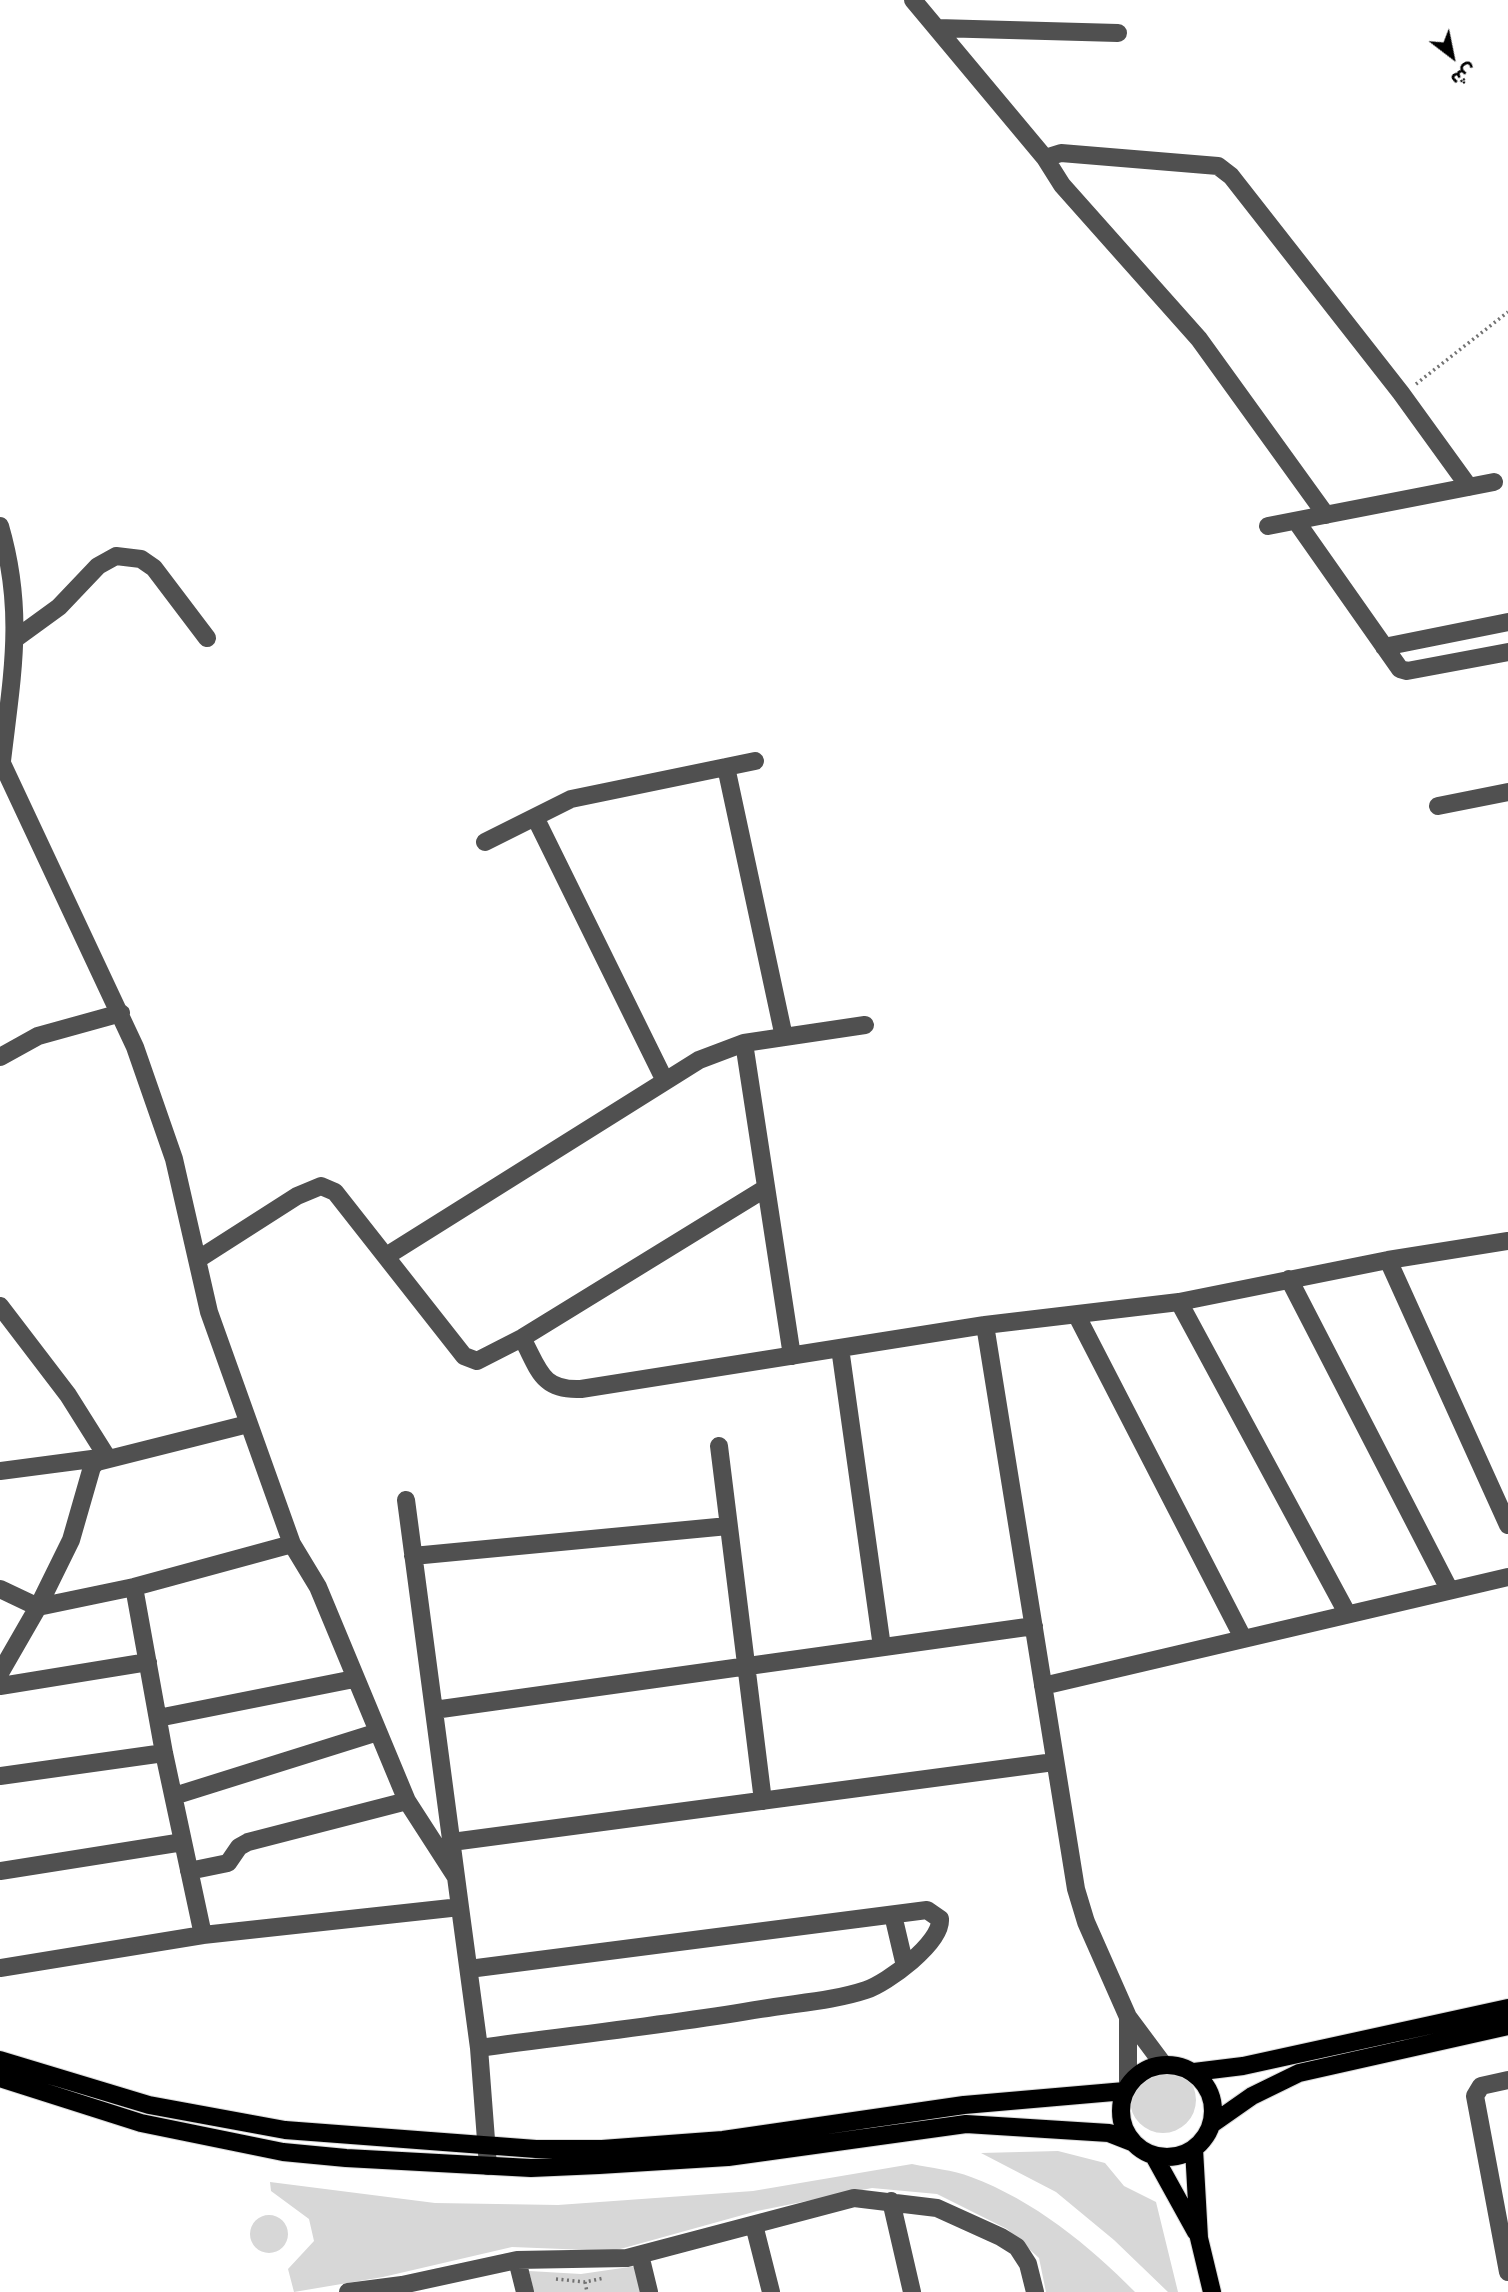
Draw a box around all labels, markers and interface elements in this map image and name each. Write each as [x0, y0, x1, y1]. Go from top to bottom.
north arrow [1417, 21, 1487, 91]
text: ش [1447, 59, 1479, 89]

